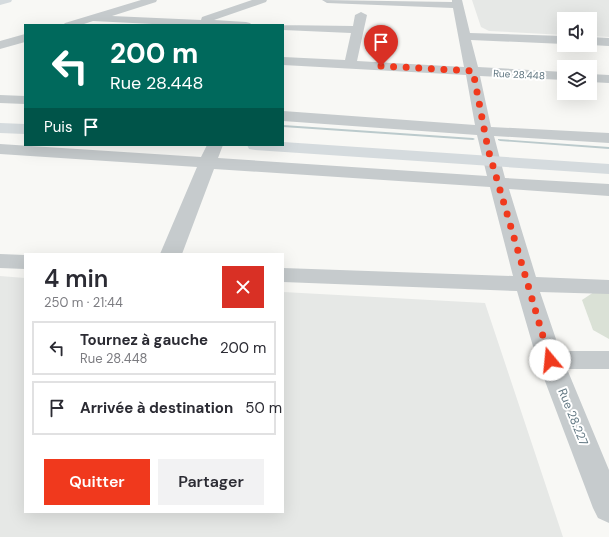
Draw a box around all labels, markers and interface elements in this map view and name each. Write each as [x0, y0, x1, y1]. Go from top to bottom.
map controls [557, 12, 597, 100]
button: sound [557, 12, 597, 52]
pin [364, 25, 398, 66]
icon: arrive [370, 31, 392, 53]
text: 200 m [110, 35, 198, 72]
icon: left [44, 40, 96, 92]
button: layers [557, 60, 597, 100]
street label: Rue 28.448 [493, 67, 545, 82]
text: Rue 28.448 [110, 71, 203, 95]
icon: arrive [80, 116, 102, 138]
text: Puis [44, 117, 72, 137]
text: 4 min [44, 263, 108, 294]
button: close [222, 266, 264, 308]
text: 250 m · 21:44 [44, 294, 123, 311]
text: Tournez à gauche [80, 330, 208, 350]
icon: left [46, 337, 68, 359]
text: 200 m [220, 338, 266, 358]
position arrow [529, 339, 571, 381]
text: Rue 28.448 [80, 350, 147, 367]
street label: Rue 28.227 [554, 386, 592, 448]
icon: arrive [46, 397, 68, 419]
text: Arrivée à destination [80, 398, 233, 418]
text: 50 m [245, 398, 282, 418]
button: Quitter [44, 459, 150, 505]
button: Partager [158, 459, 264, 505]

